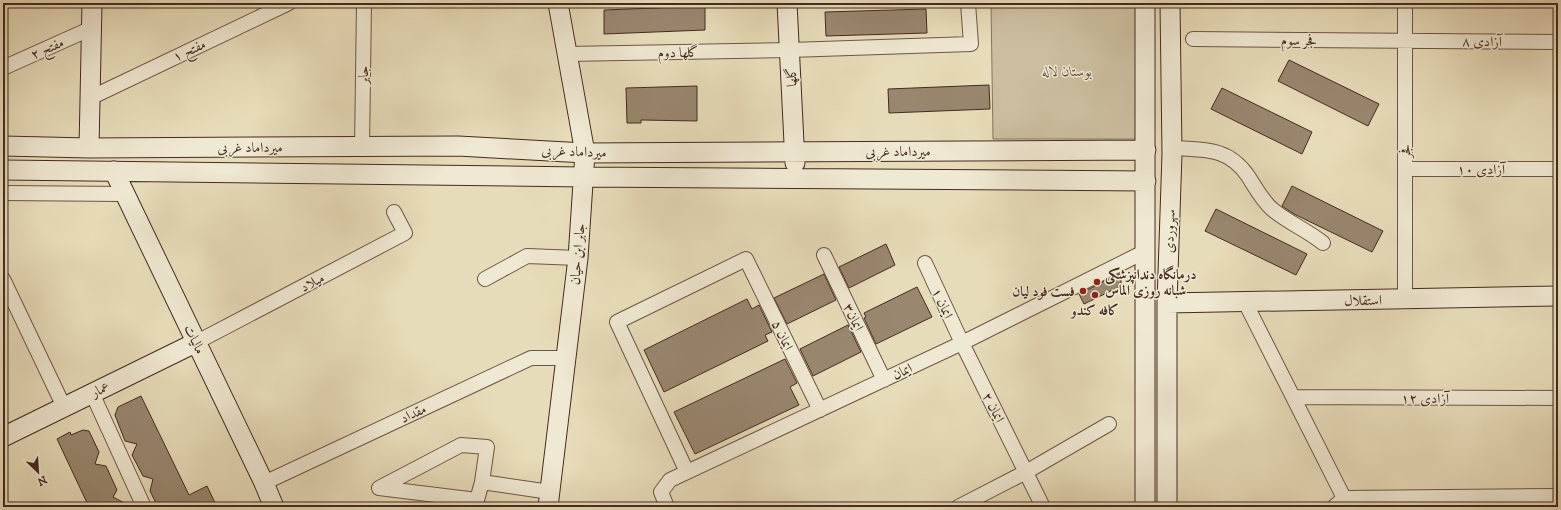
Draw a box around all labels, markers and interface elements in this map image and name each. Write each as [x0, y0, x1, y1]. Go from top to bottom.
street label: فجر سوم [1281, 32, 1317, 53]
street label: آزادی ۸ [1462, 33, 1504, 51]
street label: مفتح ۲ [28, 34, 68, 67]
street label: مفتح ۱ [170, 35, 210, 69]
street label: گلها دوم [657, 44, 699, 65]
park label: بوستان لاله [1042, 63, 1092, 81]
street label: جابر [355, 66, 373, 86]
street label: گلها [782, 67, 801, 87]
street label: میرداماد غربی [217, 139, 283, 157]
street label: میرداماد غربی [541, 142, 607, 162]
street label: میرداماد غربی [865, 143, 931, 161]
street label: فجر [1397, 144, 1415, 160]
street label: آزادی ۱۰ [1457, 161, 1507, 179]
street label: سهروردی [1160, 208, 1180, 253]
street label: جابر ابن حیان [566, 223, 590, 286]
place label: درمانگاه دندان‍‍پزشکی شبانه روزی الماس [1105, 265, 1197, 300]
street label: میلاد [297, 269, 328, 297]
marker: درمانگاه دندان‍‍پزشکی شبانه روزی الماس [1092, 277, 1102, 287]
place label: فست فود لیان [1012, 283, 1075, 301]
street label: ایمان ۱ [927, 285, 957, 322]
marker: فست فود لیان [1078, 286, 1088, 296]
marker: کافه کندو [1090, 290, 1100, 300]
street label: استقلال [1344, 292, 1382, 310]
street label: ایمان۳ [839, 301, 867, 334]
place label: کافه کندو [1069, 302, 1119, 320]
street label: ایمان ۵ [767, 317, 797, 354]
street label: مالیات [179, 322, 209, 357]
street label: ایمان [889, 359, 915, 384]
street label: عمار [86, 378, 113, 403]
street label: ایمان ۲ [978, 389, 1008, 426]
street label: آزادی ۱۲ [1401, 390, 1451, 408]
street label: مقداد [398, 400, 429, 428]
north arrow [18, 452, 58, 492]
text: N [35, 472, 49, 488]

